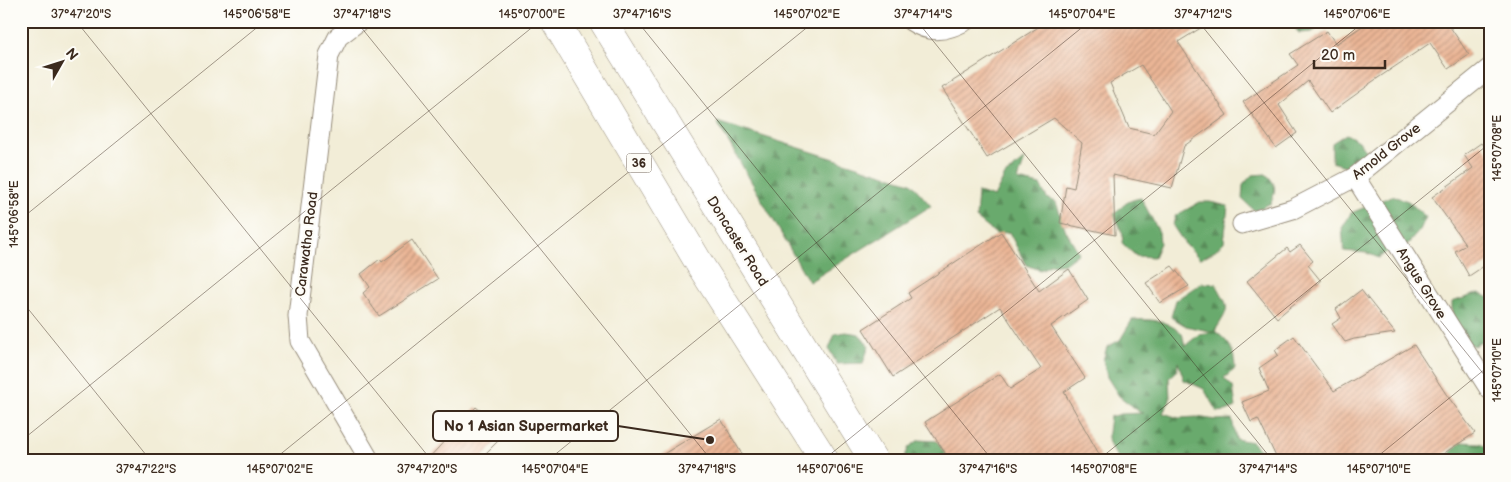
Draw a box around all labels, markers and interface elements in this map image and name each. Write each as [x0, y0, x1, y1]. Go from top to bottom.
text: 37°47'20"S [51, 7, 111, 22]
text: 145°06'58"E [223, 7, 291, 22]
text: 37°47'18"S [333, 7, 391, 22]
text: 145°07'00"E [499, 7, 565, 22]
text: 37°47'16"S [613, 7, 671, 22]
text: 145°07'02"E [774, 7, 840, 22]
text: 37°47'14"S [894, 7, 952, 22]
text: 145°07'04"E [1049, 7, 1115, 22]
text: 37°47'12"S [1174, 7, 1232, 22]
text: 145°07'06"E [1324, 7, 1390, 22]
north arrow [38, 38, 88, 88]
scale bar [1314, 38, 1385, 70]
text: N [62, 45, 82, 64]
text: 20 m [1321, 46, 1355, 65]
text: 145°07'08"E [1490, 115, 1505, 181]
street label: Arnold Grove [1349, 119, 1424, 183]
road number: 36 [626, 154, 652, 172]
text: 145°06'58"E [7, 180, 22, 248]
street label: Carawatha Road [292, 191, 321, 297]
street label: Doncaster Road [703, 193, 772, 289]
street label: Angus Grove [1393, 244, 1450, 322]
text: 145°07'10"E [1490, 338, 1505, 402]
callout: No 1 Asian Supermarket [433, 411, 618, 441]
text: No 1 Asian Supermarket [444, 417, 608, 436]
text: 37°47'22"S [116, 462, 176, 477]
text: 145°07'02"E [247, 462, 313, 477]
text: 37°47'20"S [397, 462, 457, 477]
text: 145°07'04"E [522, 462, 588, 477]
text: 37°47'18"S [678, 462, 736, 477]
text: 145°07'06"E [797, 462, 863, 477]
text: 37°47'16"S [959, 462, 1017, 477]
text: 145°07'08"E [1071, 462, 1137, 477]
text: 37°47'14"S [1239, 462, 1297, 477]
text: 145°07'10"E [1347, 462, 1411, 477]

